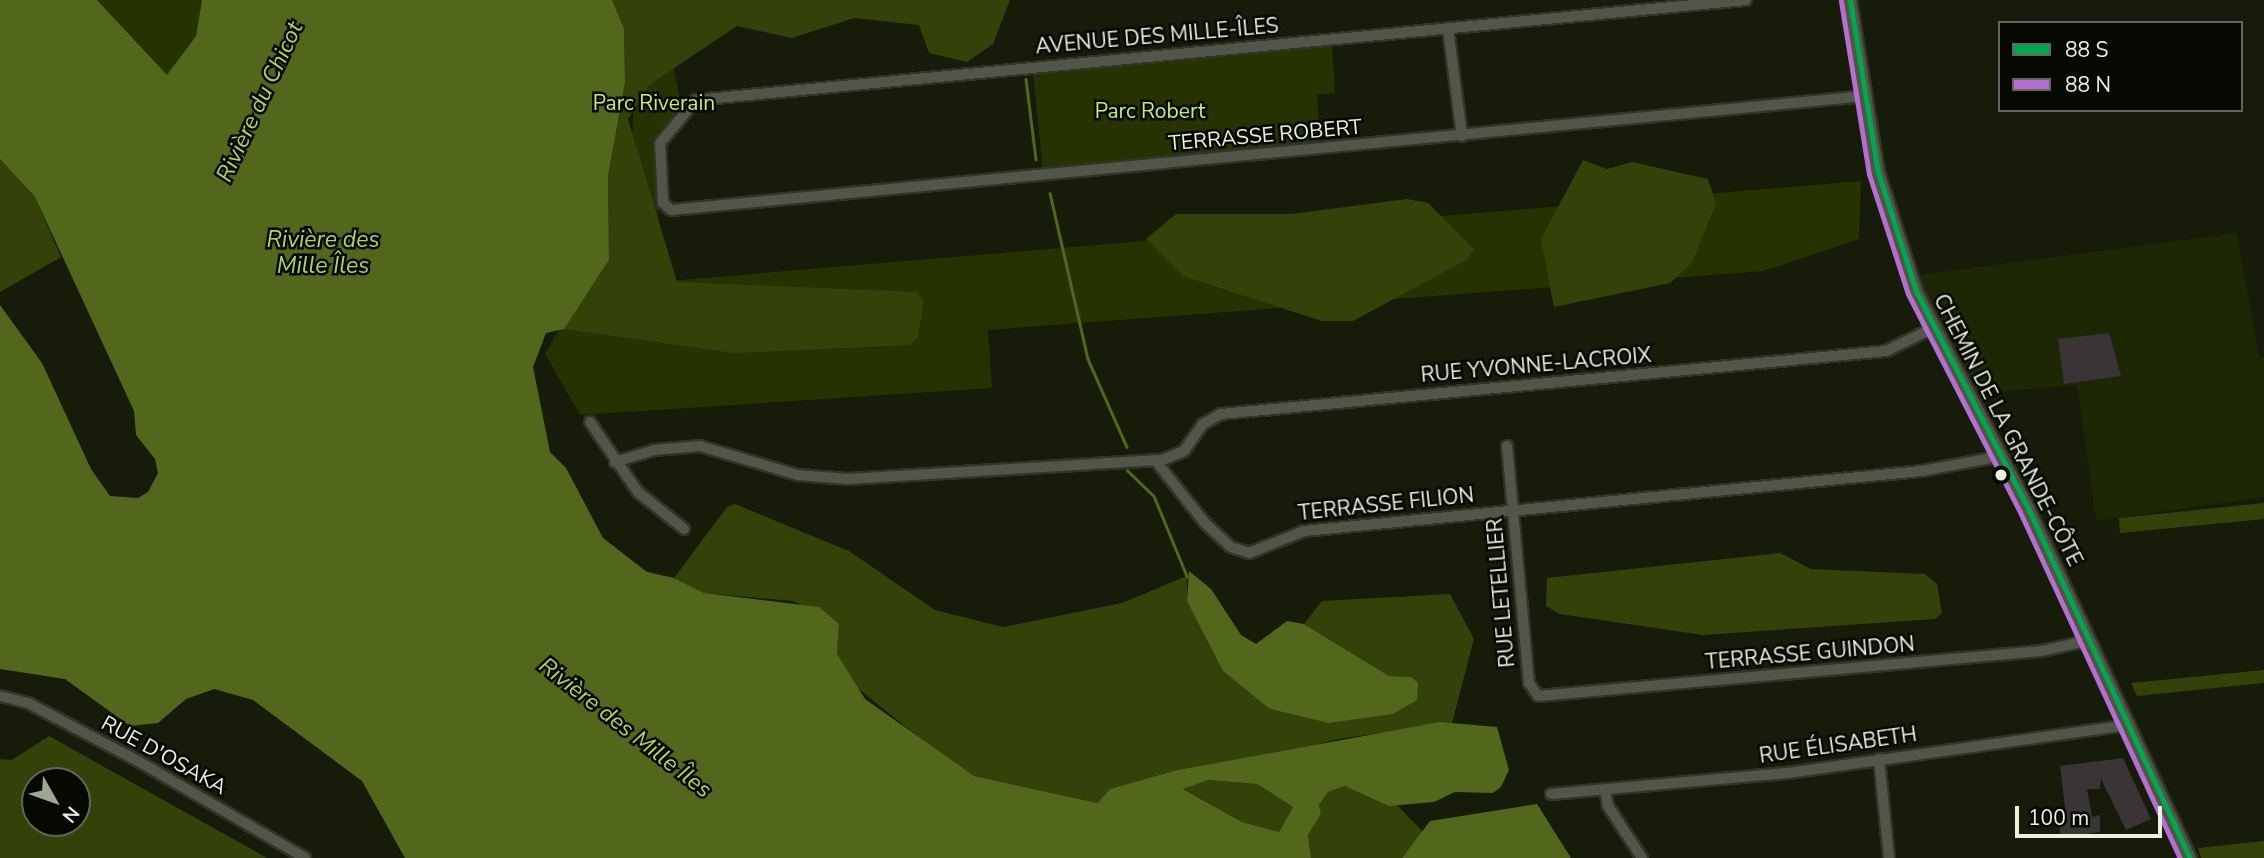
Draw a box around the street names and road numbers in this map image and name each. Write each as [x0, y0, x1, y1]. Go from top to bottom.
street label: AVENUE DES MILLE-ÎLES [1034, 13, 1280, 59]
street label: TERRASSE ROBERT [1167, 114, 1363, 156]
street label: CHEMIN DE LA GRANDE-CÔTE [1928, 290, 2088, 570]
street label: RUE YVONNE-LACROIX [1420, 342, 1652, 388]
street label: TERRASSE FILION [1297, 482, 1475, 526]
street label: RUE LETELLIER [1482, 517, 1520, 669]
street label: TERRASSE GUINDON [1704, 631, 1916, 675]
street label: RUE D'OSAKA [97, 710, 231, 800]
street label: RUE ÉLISABETH [1758, 721, 1918, 769]

